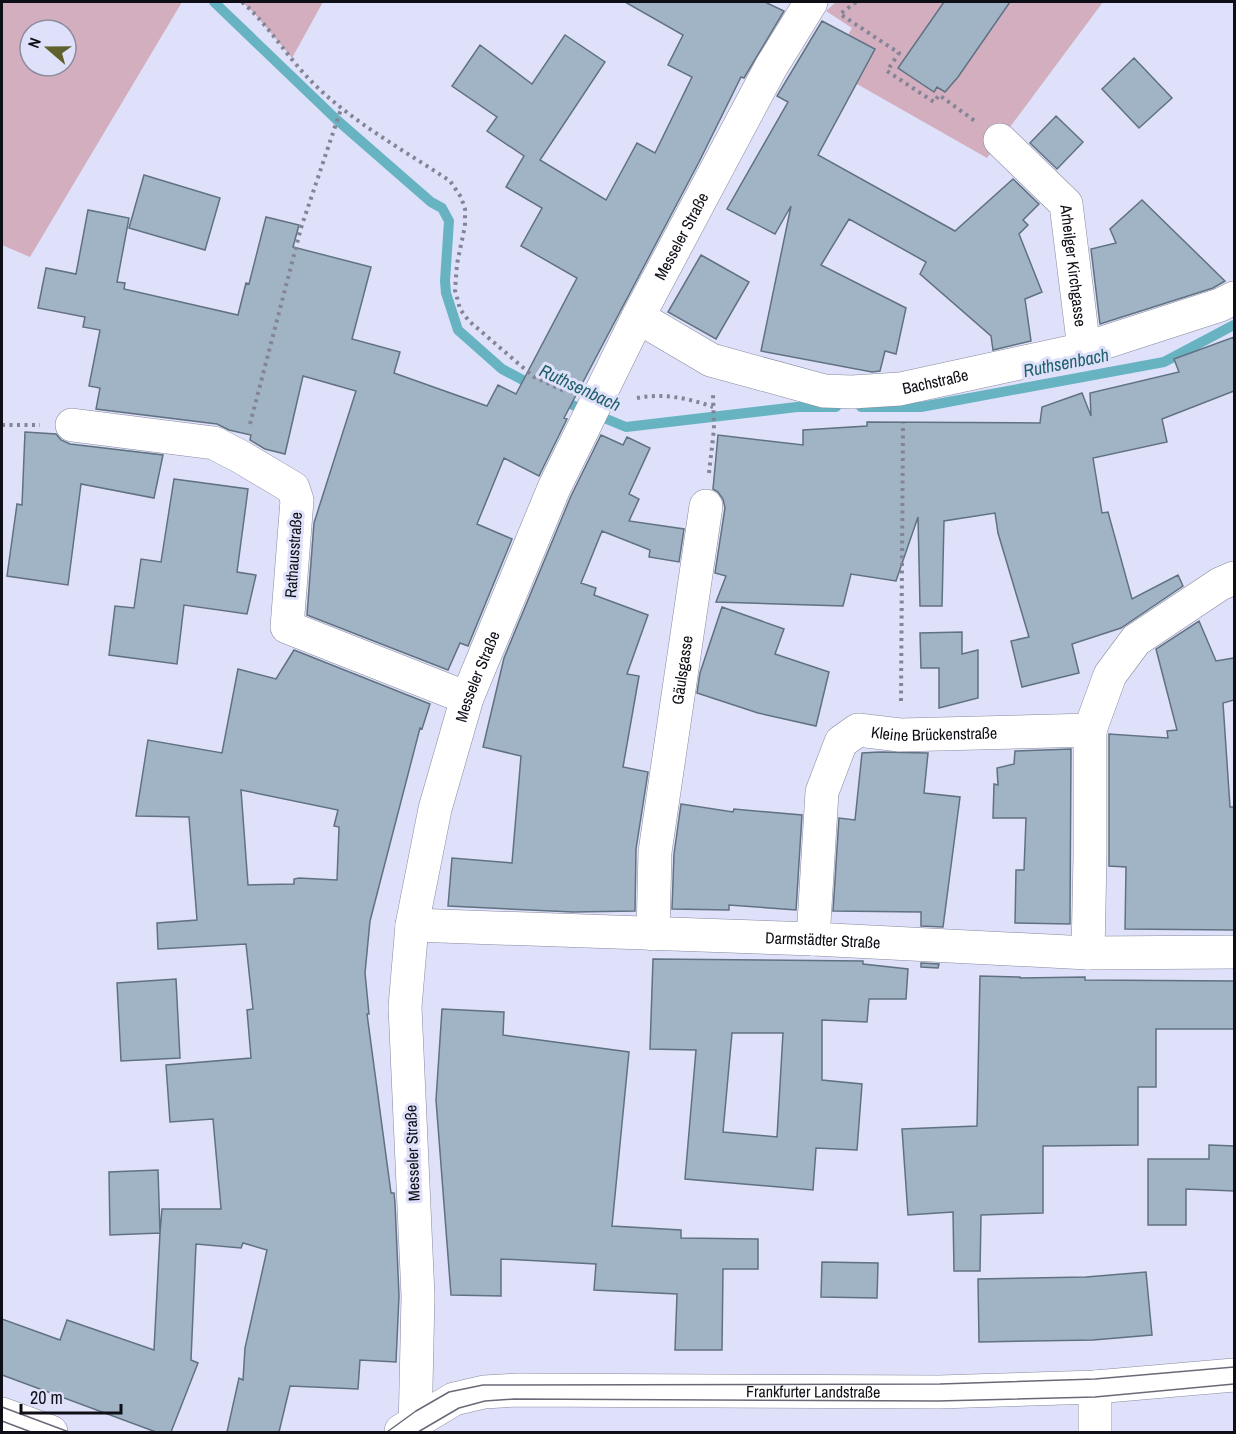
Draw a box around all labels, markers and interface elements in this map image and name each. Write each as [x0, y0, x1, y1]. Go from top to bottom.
north arrow [18, 18, 78, 78]
text: N [22, 35, 46, 51]
street label: Messeler Straße [649, 188, 713, 284]
street label: Arheilger Kirchgasse [1055, 202, 1092, 328]
water label: Ruthsenbach [1021, 342, 1111, 383]
water label: Ruthsenbach [536, 358, 625, 417]
street label: Bachstraße [900, 363, 970, 399]
street label: Rathausstraße [279, 511, 307, 599]
street label: Messeler Straße [450, 627, 505, 725]
street label: Gäulsgasse [666, 634, 698, 706]
street label: Kleine Brückenstraße [870, 721, 998, 746]
street label: Darmstädter Straße [765, 926, 881, 953]
street label: Messeler Straße [399, 1105, 425, 1201]
scale bar [21, 1377, 122, 1415]
street label: Frankfurter Landstraße [746, 1380, 880, 1403]
text: 20 m [30, 1385, 63, 1410]

